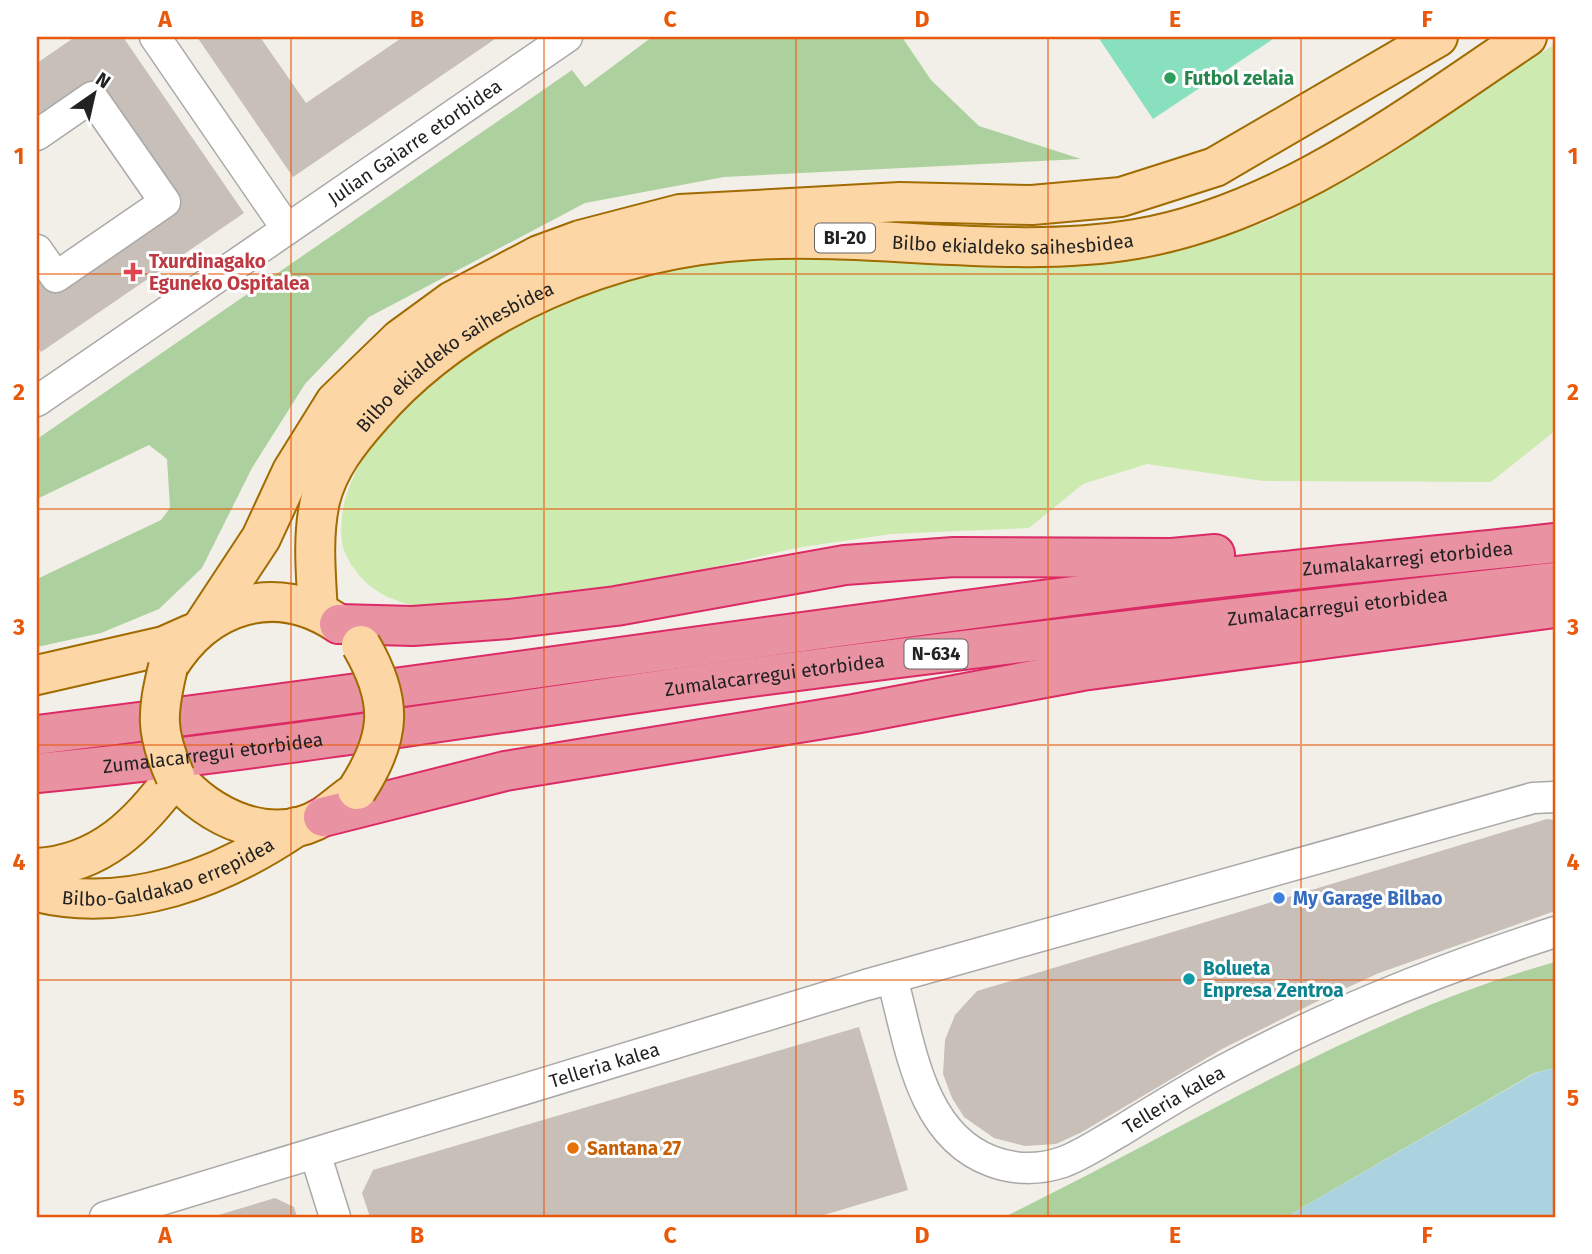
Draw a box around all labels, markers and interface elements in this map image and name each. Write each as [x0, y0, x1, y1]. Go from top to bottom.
text: A [157, 5, 172, 33]
text: B [410, 5, 424, 33]
text: C [663, 5, 677, 33]
text: D [915, 5, 930, 33]
text: E [1169, 5, 1181, 33]
text: F [1421, 5, 1433, 33]
north arrow [60, 60, 130, 130]
text: N [92, 67, 115, 93]
place label: Futbol zelaia [1184, 67, 1294, 90]
marker: Futbol zelaia [1162, 70, 1178, 86]
street label: Julian Gaiarre etorbidea [323, 74, 506, 210]
text: 1 [14, 142, 24, 170]
text: 1 [1568, 142, 1578, 170]
road number: BI-20 [815, 224, 875, 252]
street label: Bilbo ekialdeko saihesbidea [891, 229, 1135, 259]
place label: Txurdinagako Eguneko Ospitalea [149, 250, 310, 295]
marker: Txurdinagako Eguneko Ospitalea [123, 262, 143, 282]
street label: Bilbo ekialdeko saihesbidea [351, 277, 557, 437]
text: 2 [13, 378, 25, 406]
text: 2 [1567, 378, 1579, 406]
street label: Zumalakarregi etorbidea [1301, 536, 1514, 581]
street label: Zumalacarregui etorbidea [1226, 583, 1449, 631]
text: 3 [12, 613, 25, 641]
text: 3 [1566, 613, 1579, 641]
road number: N-634 [904, 640, 968, 668]
street label: Zumalacarregui etorbidea [663, 649, 886, 701]
street label: Zumalacarregui etorbidea [102, 728, 324, 778]
street label: Bilbo-Galdakao errepidea [61, 833, 278, 911]
text: 4 [13, 848, 26, 876]
text: 4 [1567, 848, 1580, 876]
place label: My Garage Bilbao [1293, 887, 1443, 910]
marker: My Garage Bilbao [1271, 890, 1287, 906]
place label: Bolueta Enpresa Zentroa [1203, 957, 1344, 1002]
marker: Bolueta Enpresa Zentroa [1181, 971, 1197, 987]
street label: Telleria kalea [546, 1038, 662, 1093]
street label: Telleria kalea [1119, 1061, 1229, 1139]
text: 5 [13, 1084, 25, 1112]
text: 5 [1567, 1084, 1579, 1112]
place label: Santana 27 [587, 1137, 681, 1160]
marker: Santana 27 [565, 1140, 581, 1156]
text: A [157, 1221, 172, 1249]
text: B [410, 1221, 424, 1249]
text: C [663, 1221, 677, 1249]
text: D [915, 1221, 930, 1249]
text: E [1169, 1221, 1181, 1249]
text: F [1421, 1221, 1433, 1249]

